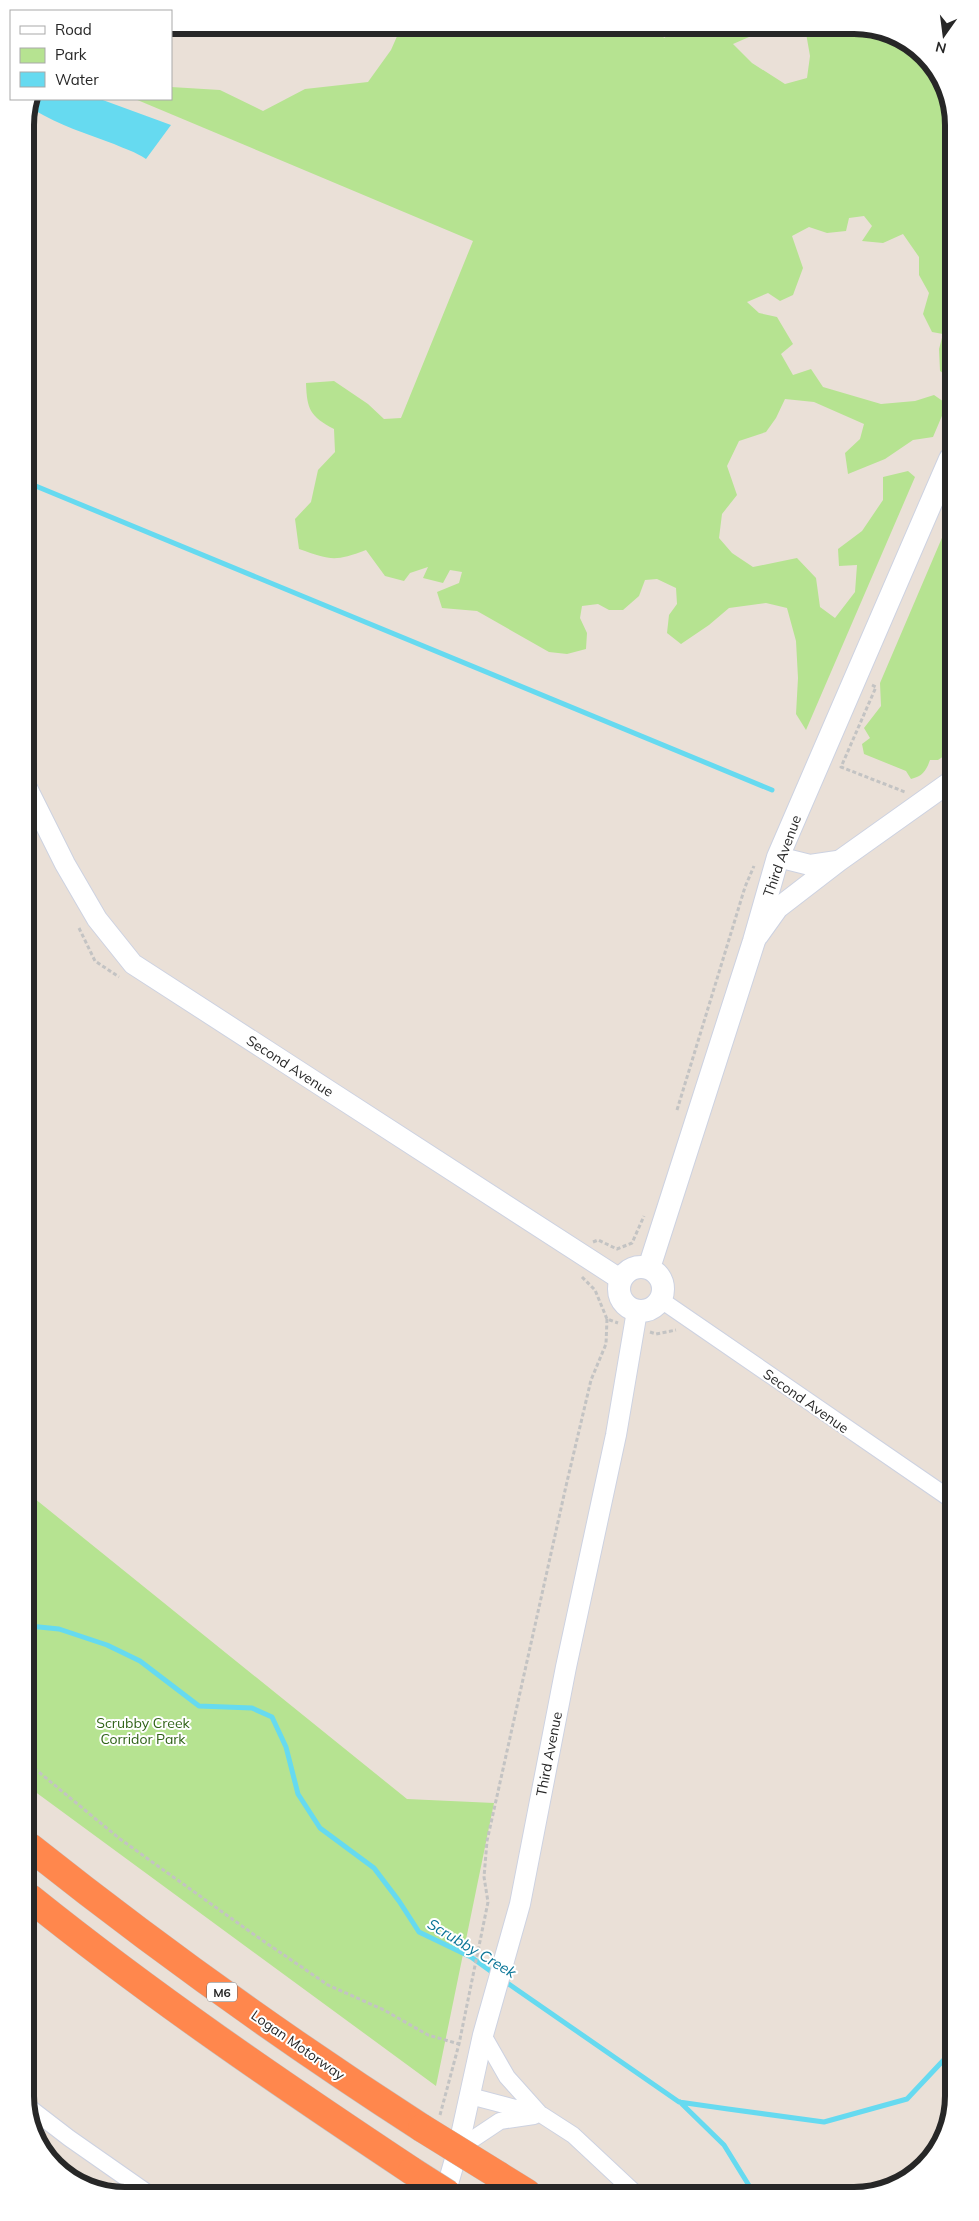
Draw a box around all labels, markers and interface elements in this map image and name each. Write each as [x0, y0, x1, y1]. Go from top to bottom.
legend [10, 10, 172, 100]
north arrow [919, 10, 969, 60]
text: Road [55, 20, 92, 39]
text: N [934, 38, 948, 58]
text: Park [55, 45, 87, 64]
text: Water [55, 70, 99, 89]
street label: Third Avenue [759, 813, 805, 899]
street label: Second Avenue [243, 1031, 337, 1101]
street label: Second Avenue [760, 1365, 852, 1437]
street label: Third Avenue [532, 1710, 566, 1798]
park label: Scrubby Creek Corridor Park [96, 1714, 191, 1748]
water label: Scrubby Creek [424, 1914, 521, 1983]
road number: M6 [207, 1982, 237, 2001]
street label: Logan Motorway [248, 2006, 349, 2084]

